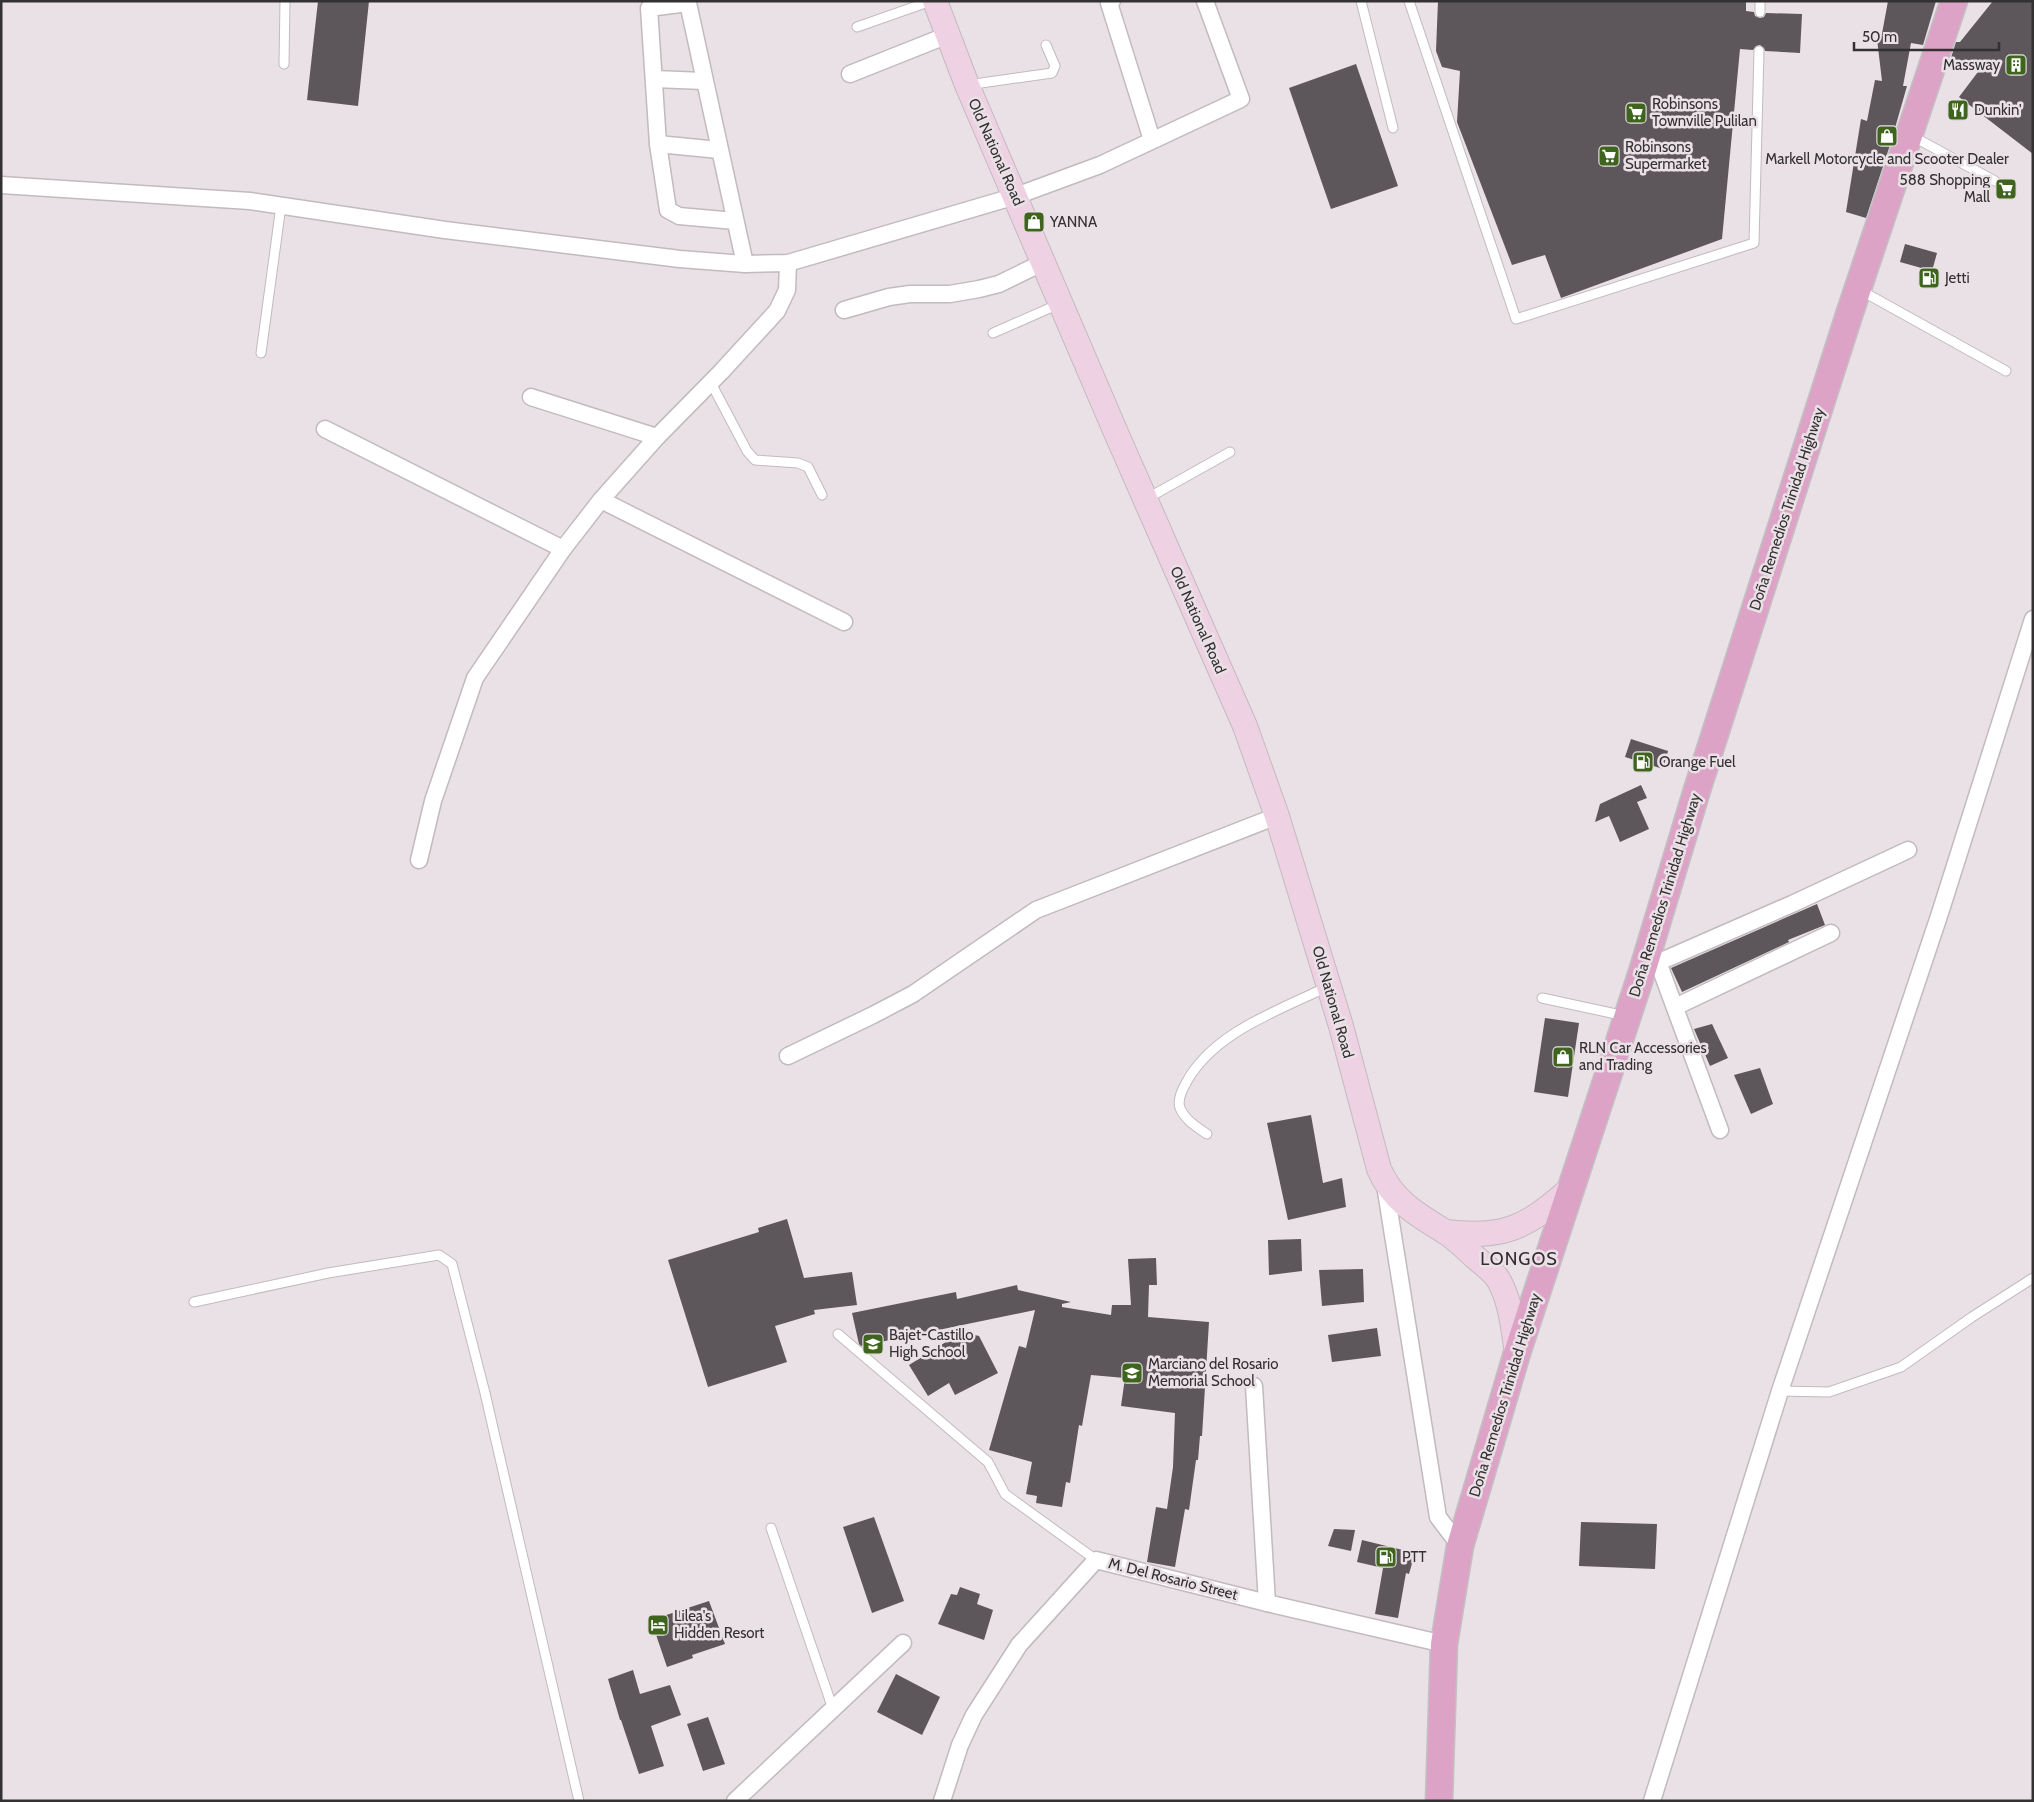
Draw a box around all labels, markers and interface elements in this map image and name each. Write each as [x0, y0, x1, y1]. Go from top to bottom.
scale bar [1854, 20, 1999, 52]
text: 50 m [1862, 28, 1897, 46]
building icon: Massway [2004, 53, 2028, 77]
place label: Massway [1943, 56, 2000, 74]
place label: Robinsons Townville Pulilan [1652, 95, 1757, 130]
street label: Old National Road [964, 96, 1028, 208]
restaurant icon: Dunkin' [1946, 98, 1970, 122]
supermarket icon: Robinsons Townville Pulilan [1624, 101, 1648, 125]
place label: Dunkin' [1974, 101, 2022, 119]
shop icon: Markell Motorcycle and Scooter Dealer [1875, 124, 1899, 148]
place label: Robinsons Supermarket [1625, 138, 1707, 173]
supermarket icon: Robinsons Supermarket [1597, 144, 1621, 168]
place label: Markell Motorcycle and Scooter Dealer [1765, 150, 2009, 168]
place label: 588 Shopping Mall [1900, 171, 1991, 206]
supermarket icon: 588 Shopping Mall [1994, 177, 2018, 201]
shop icon: YANNA [1022, 210, 1046, 234]
place label: YANNA [1049, 213, 1098, 231]
fuel station icon: Jetti [1917, 266, 1941, 290]
place label: Jetti [1944, 269, 1970, 287]
street label: Doña Remedios Trinidad Highway [1746, 405, 1829, 613]
street label: Old National Road [1166, 564, 1230, 676]
fuel station icon: Orange Fuel [1631, 750, 1655, 774]
place label: Orange Fuel [1659, 753, 1736, 771]
street label: Doña Remedios Trinidad Highway [1625, 790, 1705, 999]
street label: Old National Road [1308, 944, 1358, 1060]
place label: RLN Car Accessories and Trading [1579, 1039, 1707, 1074]
shop icon: RLN Car Accessories and Trading [1551, 1045, 1575, 1069]
district label: LONGOS [1480, 1248, 1558, 1270]
street label: Doña Remedios Trinidad Highway [1465, 1290, 1545, 1499]
place label: Bajet-Castillo High School [889, 1326, 974, 1361]
school or university icon: Bajet-Castillo High School [861, 1332, 885, 1356]
place label: Marciano del Rosario Memorial School [1148, 1355, 1279, 1390]
school or university icon: Marciano del Rosario Memorial School [1120, 1361, 1144, 1385]
fuel station icon: PTT [1374, 1545, 1398, 1569]
place label: PTT [1402, 1548, 1427, 1566]
street label: M. Del Rosario Street [1106, 1554, 1240, 1604]
place label: Lilea's Hidden Resort [674, 1607, 764, 1642]
hotel icon: Lilea's Hidden Resort [646, 1613, 670, 1637]

